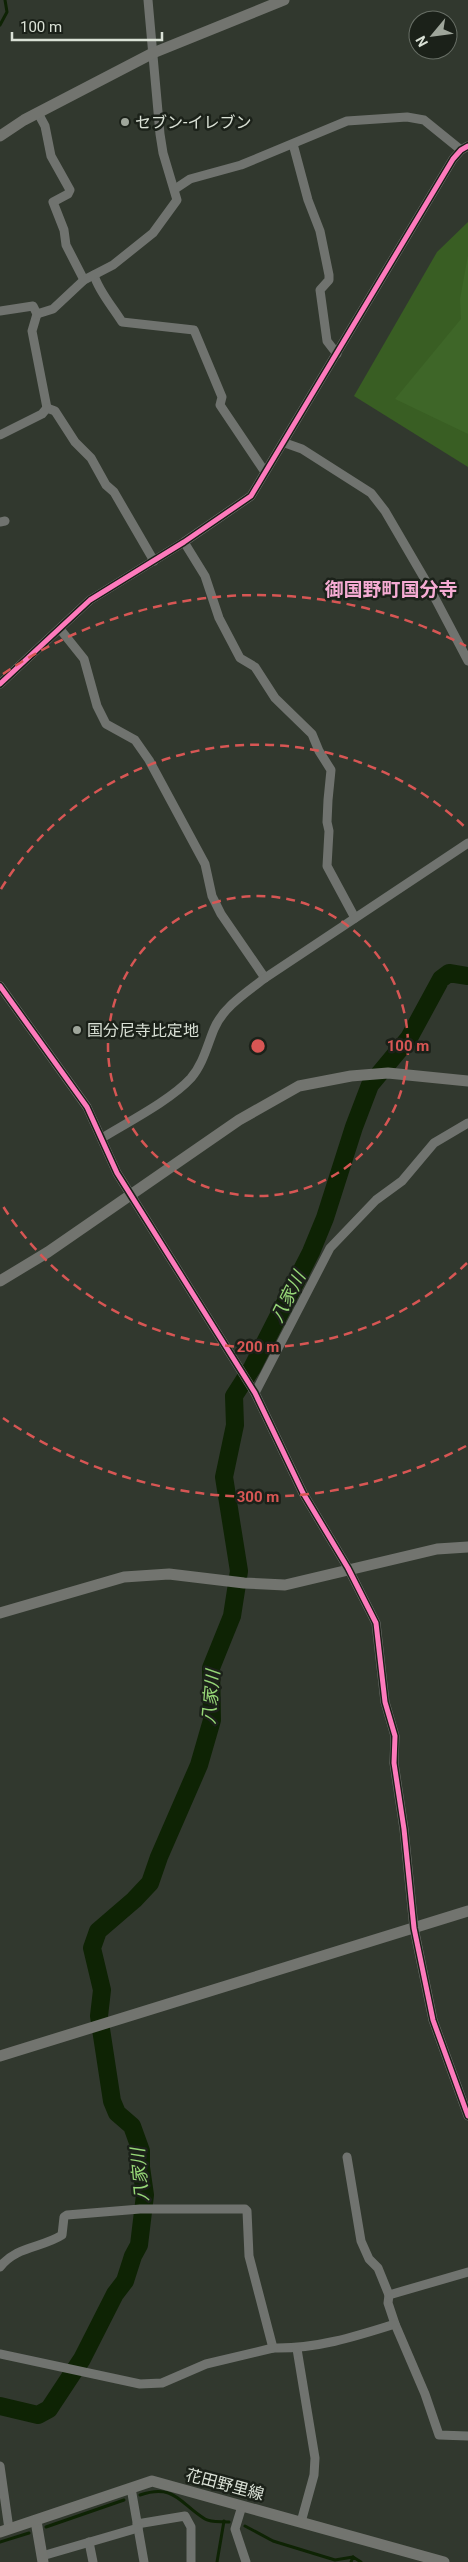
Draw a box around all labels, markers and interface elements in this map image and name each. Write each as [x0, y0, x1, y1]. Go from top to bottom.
scale bar [12, 10, 162, 42]
north arrow [408, 10, 458, 60]
text: 100 m [20, 18, 62, 36]
text: N [412, 33, 431, 50]
place label: セブン-イレブン [135, 113, 251, 132]
marker: セブン-イレブン [119, 116, 131, 128]
district label: 御国野町国分寺 [324, 578, 458, 601]
place label: 国分尼寺比定地 [87, 1021, 199, 1040]
marker: 国分尼寺比定地 [71, 1024, 83, 1036]
centre of rings [249, 1037, 267, 1055]
text: 100 m [387, 1037, 429, 1055]
water label: 八家川 [266, 1266, 310, 1326]
text: 200 m [237, 1338, 279, 1356]
text: 300 m [237, 1488, 279, 1506]
water label: 八家川 [198, 1667, 223, 1725]
water label: 八家川 [127, 2145, 152, 2203]
street label: 花田野里線 [184, 2465, 266, 2504]

